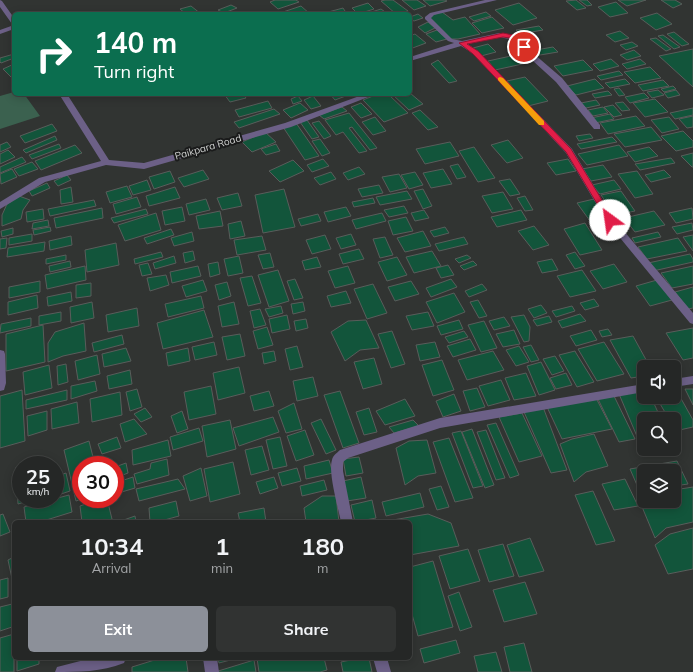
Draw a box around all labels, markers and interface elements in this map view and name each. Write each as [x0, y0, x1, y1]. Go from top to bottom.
text: 140 m [94, 25, 177, 60]
icon: right [28, 28, 80, 80]
pin [507, 30, 541, 64]
icon: arrive [513, 36, 535, 58]
text: Turn right [94, 60, 174, 83]
street label: Paikpara Road [173, 131, 243, 163]
position arrow [589, 199, 631, 241]
map controls [637, 360, 681, 508]
button: sound [637, 360, 681, 404]
button: search [637, 412, 681, 456]
speed limit sign: 30 [72, 456, 124, 508]
text: 25 [26, 464, 50, 489]
button: layers [637, 464, 681, 508]
text: km/h [27, 485, 49, 498]
text: 10:34 [80, 531, 143, 561]
text: 1 [215, 531, 229, 561]
text: 180 [301, 531, 344, 561]
text: Arrival [92, 560, 131, 576]
text: min [211, 560, 233, 576]
text: m [317, 560, 328, 576]
button: Exit [28, 606, 208, 652]
button: Share [216, 606, 396, 652]

